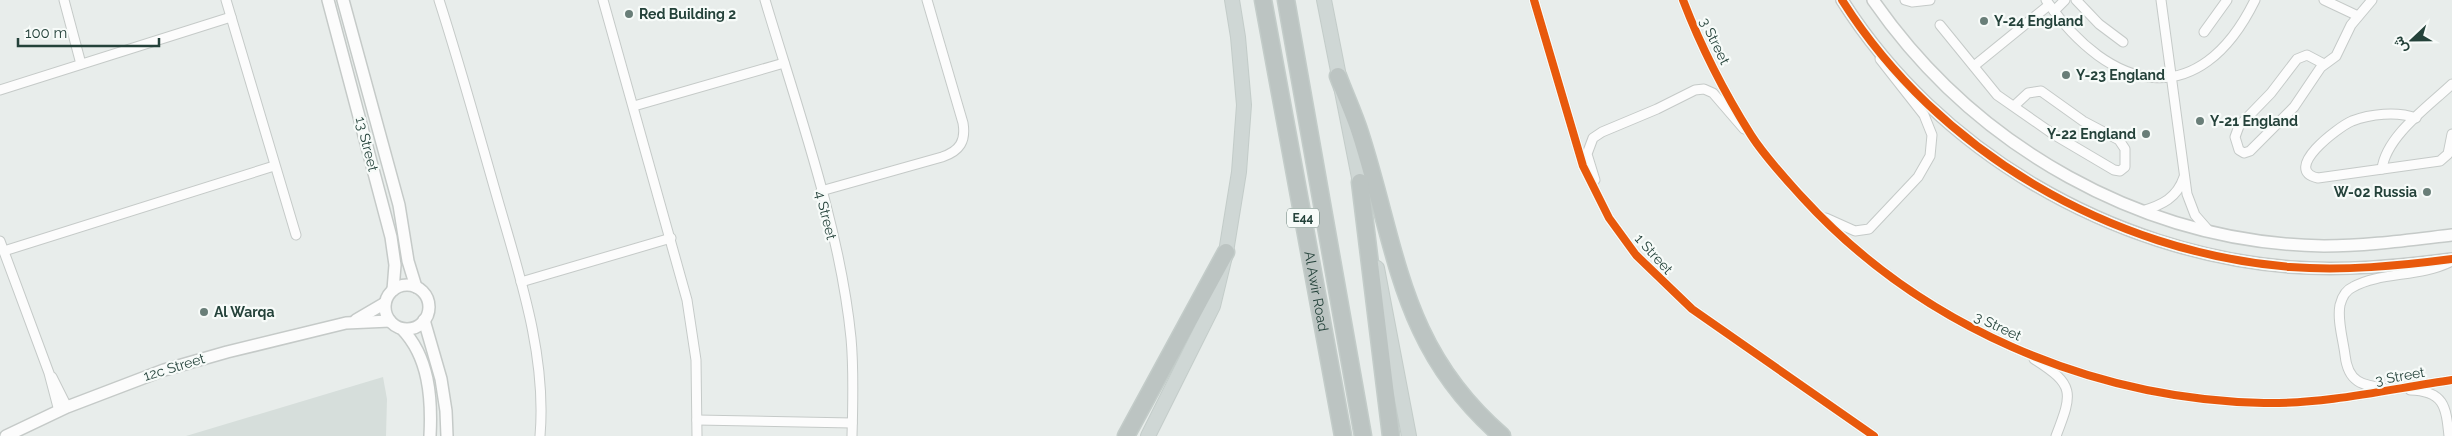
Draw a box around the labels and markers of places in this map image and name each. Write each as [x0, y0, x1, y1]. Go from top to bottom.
place label: Red Building 2 [639, 6, 736, 22]
marker: Red Building 2 [623, 8, 635, 20]
place label: Y-24 England [1994, 13, 2083, 29]
marker: Y-24 England [1978, 15, 1990, 27]
place label: Y-23 England [2076, 67, 2165, 83]
marker: Y-23 England [2060, 69, 2072, 81]
place label: Y-21 England [2210, 113, 2298, 129]
marker: Y-21 England [2194, 115, 2206, 127]
place label: Y-22 England [2047, 126, 2136, 142]
marker: Y-22 England [2140, 128, 2152, 140]
place label: W-02 Russia [2334, 184, 2417, 200]
marker: W-02 Russia [2421, 186, 2433, 198]
place label: Al Warqa [214, 304, 275, 320]
marker: Al Warqa [198, 306, 210, 318]

